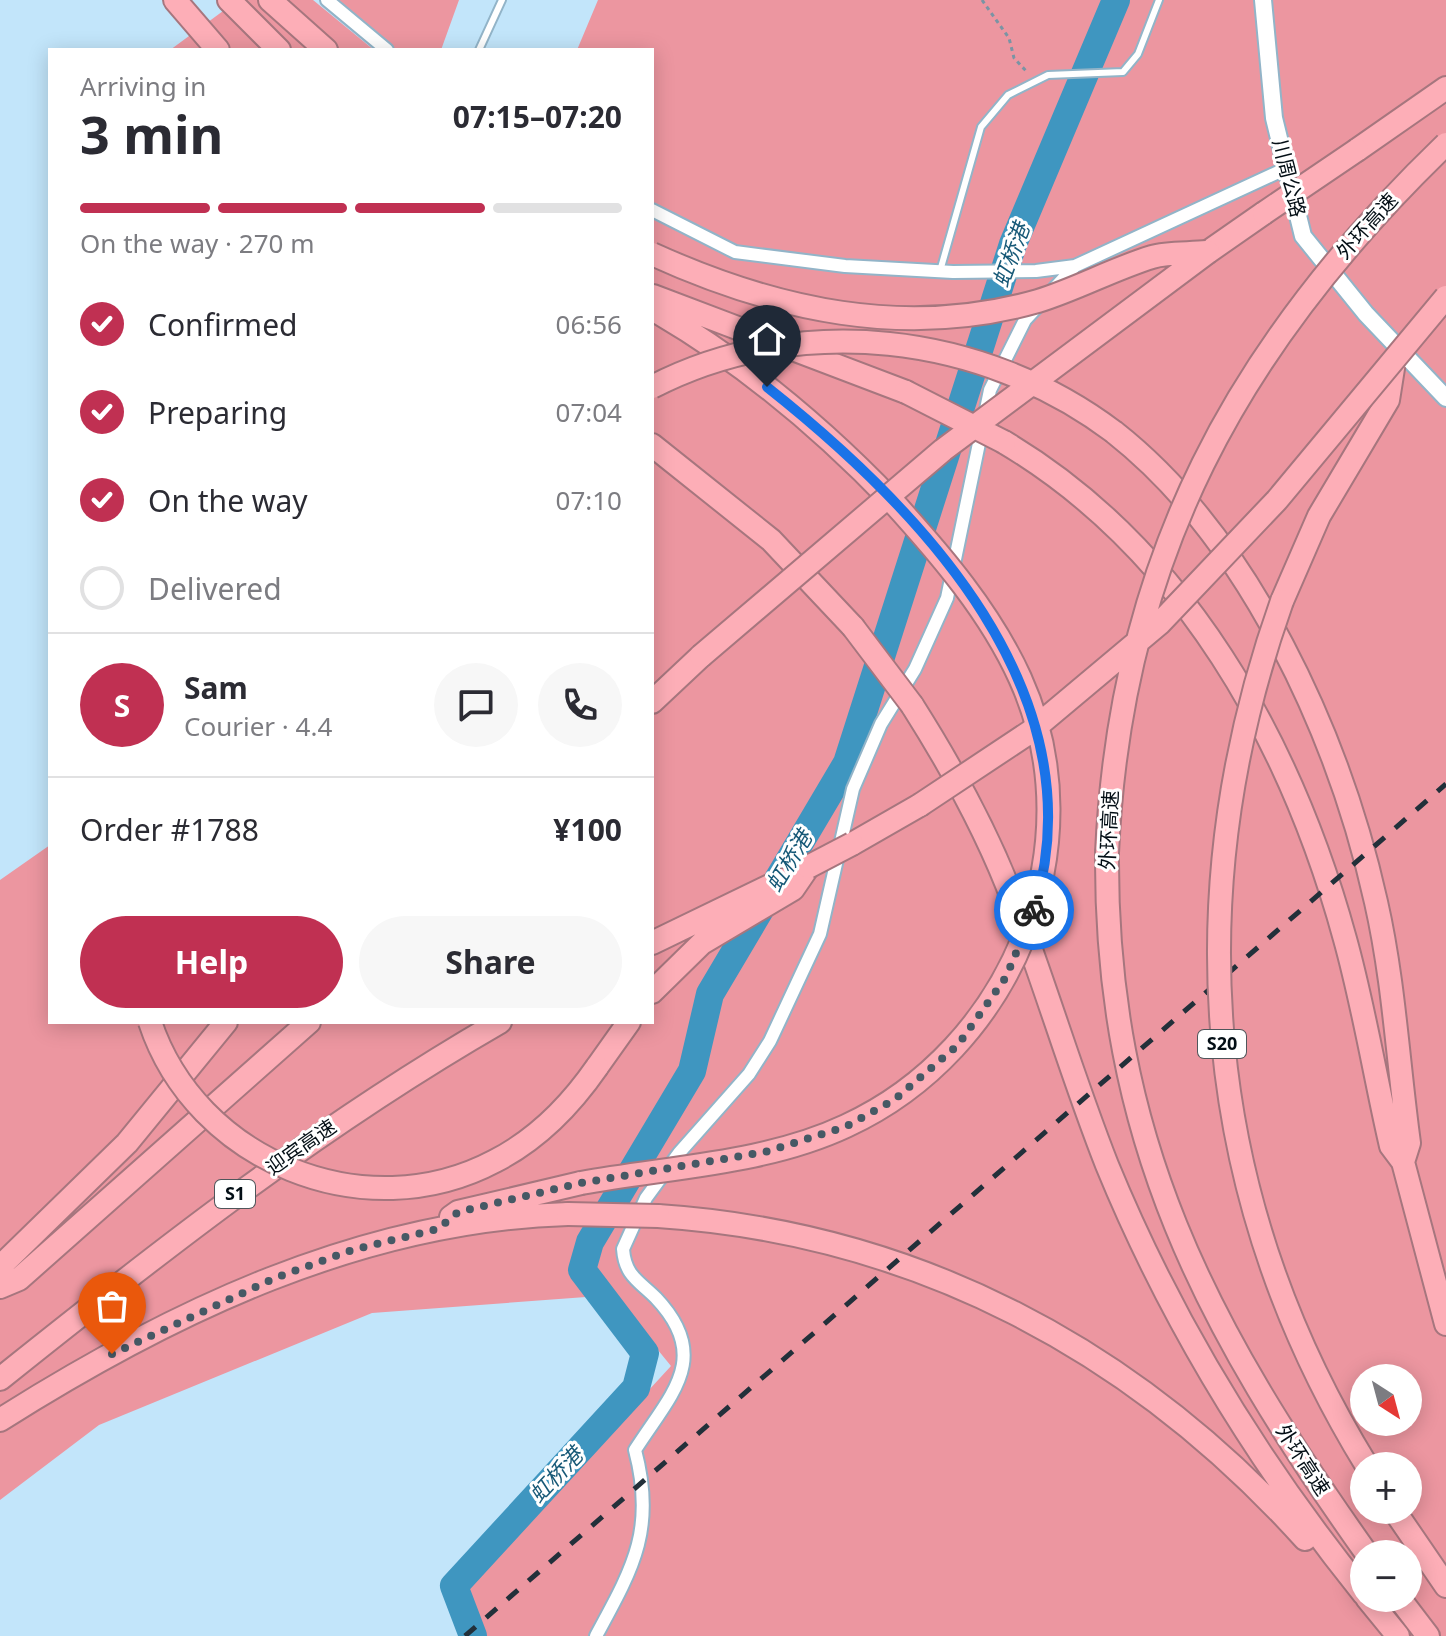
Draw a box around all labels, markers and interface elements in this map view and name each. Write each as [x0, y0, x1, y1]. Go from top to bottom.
text: Arriving in [80, 68, 206, 104]
text: 07:15–07:20 [453, 96, 622, 137]
text: 3 min [80, 98, 223, 169]
street label: 川周公路 [1267, 136, 1312, 220]
street label: 外环高速 [1330, 187, 1403, 264]
water label: 虹桥港 [985, 216, 1036, 291]
text: On the way · 270 m [80, 225, 314, 261]
icon: check [80, 302, 124, 346]
text: Confirmed [148, 304, 298, 345]
pin [733, 305, 801, 387]
text: 06:56 [556, 306, 622, 342]
icon: home [745, 317, 789, 361]
icon: check [80, 390, 124, 434]
text: Preparing [148, 392, 287, 433]
text: 07:04 [556, 394, 622, 430]
icon: check [80, 478, 124, 522]
text: On the way [148, 480, 308, 521]
text: 07:10 [556, 482, 622, 518]
text: Delivered [148, 568, 282, 609]
button: chat [434, 663, 518, 747]
button: phone [538, 663, 622, 747]
text: Sam [184, 667, 248, 708]
text: S [114, 685, 130, 726]
text: Courier · 4.4 [184, 708, 332, 744]
street label: 外环高速 [1093, 789, 1124, 871]
text: Order #1788 [80, 809, 259, 850]
text: ¥100 [553, 809, 622, 850]
water label: 虹桥港 [758, 822, 820, 897]
courier [994, 870, 1074, 950]
icon: bike [1012, 888, 1056, 932]
button: Help [80, 916, 343, 1008]
button: Share [359, 916, 622, 1008]
road number: S20 [1198, 1030, 1246, 1058]
street label: 迎宾高速 [260, 1113, 341, 1181]
road number: S1 [215, 1180, 255, 1208]
pin [78, 1272, 146, 1354]
icon: bag [90, 1284, 134, 1328]
north arrow [1350, 1364, 1422, 1436]
map controls [1350, 1364, 1422, 1612]
street label: 外环高速 [1270, 1419, 1337, 1501]
water label: 虹桥港 [522, 1438, 591, 1509]
button: + [1350, 1452, 1422, 1524]
button: − [1350, 1540, 1422, 1612]

